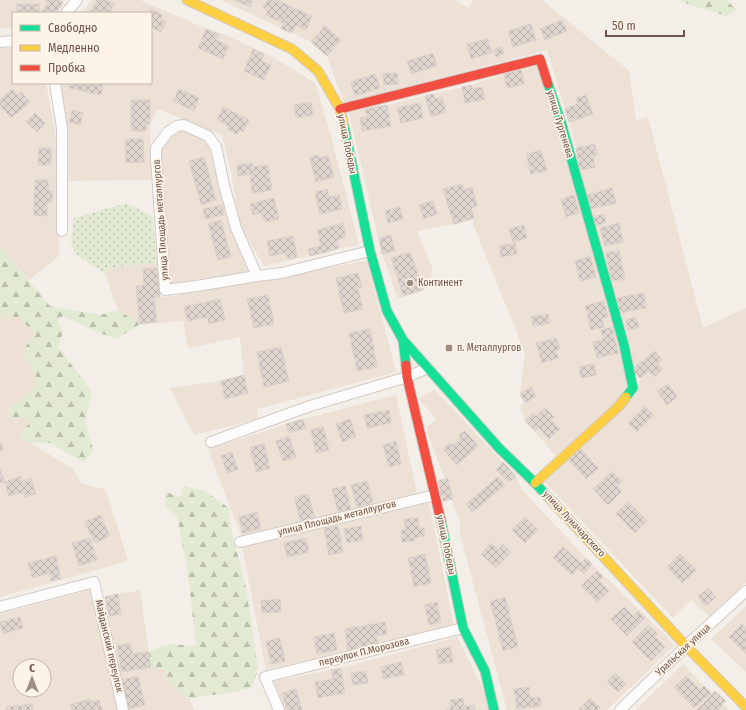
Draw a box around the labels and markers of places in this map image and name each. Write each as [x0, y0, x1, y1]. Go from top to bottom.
place label: Континент [418, 277, 464, 289]
marker: Континент [405, 278, 415, 288]
place label: п. Металлургов [457, 342, 521, 354]
marker: п. Металлургов [444, 343, 454, 353]

